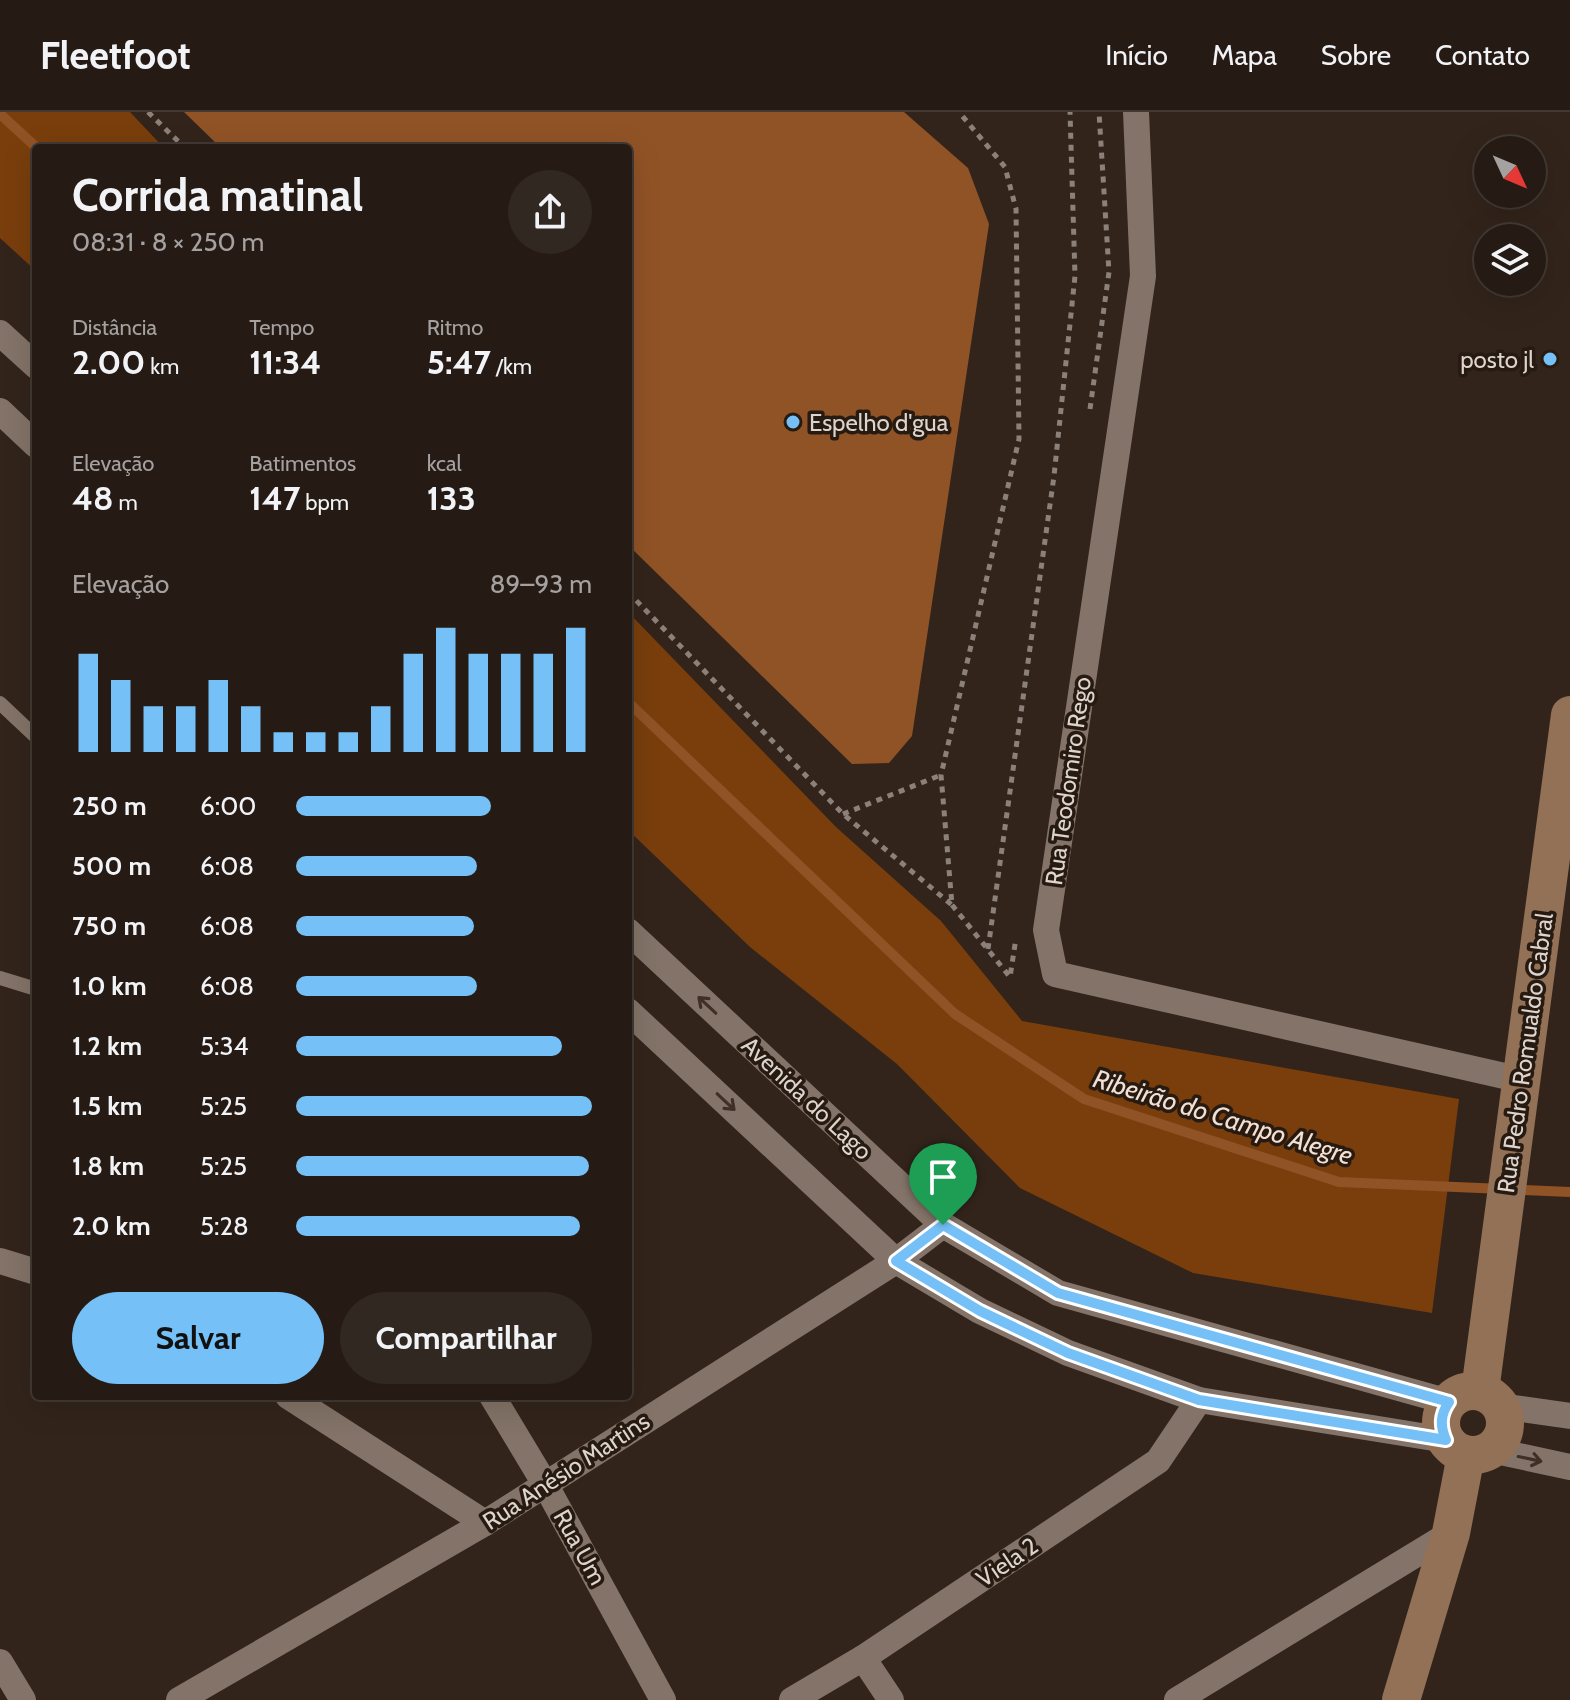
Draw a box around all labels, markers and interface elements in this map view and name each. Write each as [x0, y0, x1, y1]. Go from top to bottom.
text: Fleetfoot [40, 32, 191, 79]
text: Início [1105, 38, 1168, 72]
text: Mapa [1212, 38, 1277, 72]
text: Sobre [1321, 38, 1391, 72]
text: Contato [1435, 38, 1530, 72]
north arrow [1474, 136, 1546, 208]
map controls [1474, 136, 1546, 296]
text: Corrida matinal [72, 169, 363, 222]
button: share [508, 170, 592, 254]
button: layers [1474, 224, 1546, 296]
text: 08:31 · 8 × 250 m [72, 226, 264, 258]
text: Distância [72, 314, 157, 341]
text: Tempo [249, 314, 314, 341]
text: Ritmo [427, 314, 483, 341]
text: 2.00 [72, 341, 145, 383]
text: 11:34 [249, 341, 321, 383]
text: 5:47 [427, 341, 491, 383]
place label: posto jl [1460, 345, 1534, 374]
marker: posto jl [1541, 350, 1559, 368]
text: km [145, 353, 179, 380]
text: /km [491, 353, 532, 380]
place label: Espelho d'gua [809, 408, 949, 437]
marker: Espelho d'gua [784, 413, 802, 431]
text: Elevação [72, 450, 154, 477]
text: Batimentos [249, 450, 356, 477]
text: kcal [427, 450, 462, 477]
text: 48 [72, 477, 114, 519]
text: 147 [249, 477, 300, 519]
text: 133 [427, 477, 476, 519]
text: m [114, 489, 138, 516]
text: bpm [300, 489, 349, 516]
text: Elevação [72, 568, 169, 600]
text: 89–93 m [490, 568, 592, 600]
street label: Rua Teodomiro Rego [1039, 675, 1097, 887]
text: 250 m [72, 790, 147, 822]
text: 6:00 [200, 790, 256, 822]
text: 500 m [72, 850, 151, 882]
text: 6:08 [200, 850, 254, 882]
text: 750 m [72, 910, 146, 942]
text: 6:08 [200, 910, 254, 942]
street label: Rua Pedro Romualdo Cabral [1491, 911, 1559, 1195]
text: 1.0 km [72, 970, 147, 1002]
text: 6:08 [200, 970, 254, 1002]
one-way arrow [697, 996, 717, 1015]
text: 1.2 km [72, 1030, 142, 1062]
text: 5:34 [200, 1030, 249, 1062]
street label: Avenida do Lago [736, 1030, 878, 1166]
water label: Ribeirão do Campo Alegre [1089, 1062, 1357, 1172]
text: 1.5 km [72, 1090, 142, 1122]
text: 5:25 [200, 1090, 247, 1122]
one-way arrow [716, 1093, 736, 1112]
pin [909, 1143, 977, 1225]
text: 1.8 km [72, 1150, 144, 1182]
text: 5:25 [200, 1150, 247, 1182]
icon: arrive [921, 1155, 965, 1199]
text: 2.0 km [72, 1210, 151, 1242]
text: 5:28 [200, 1210, 249, 1242]
button: Salvar [72, 1292, 324, 1384]
button: Compartilhar [340, 1292, 592, 1384]
street label: Rua Anésio Martins [477, 1406, 655, 1536]
one-way arrow [1517, 1452, 1543, 1467]
street label: Rua Um [548, 1504, 612, 1590]
street label: Viela 2 [971, 1531, 1043, 1593]

